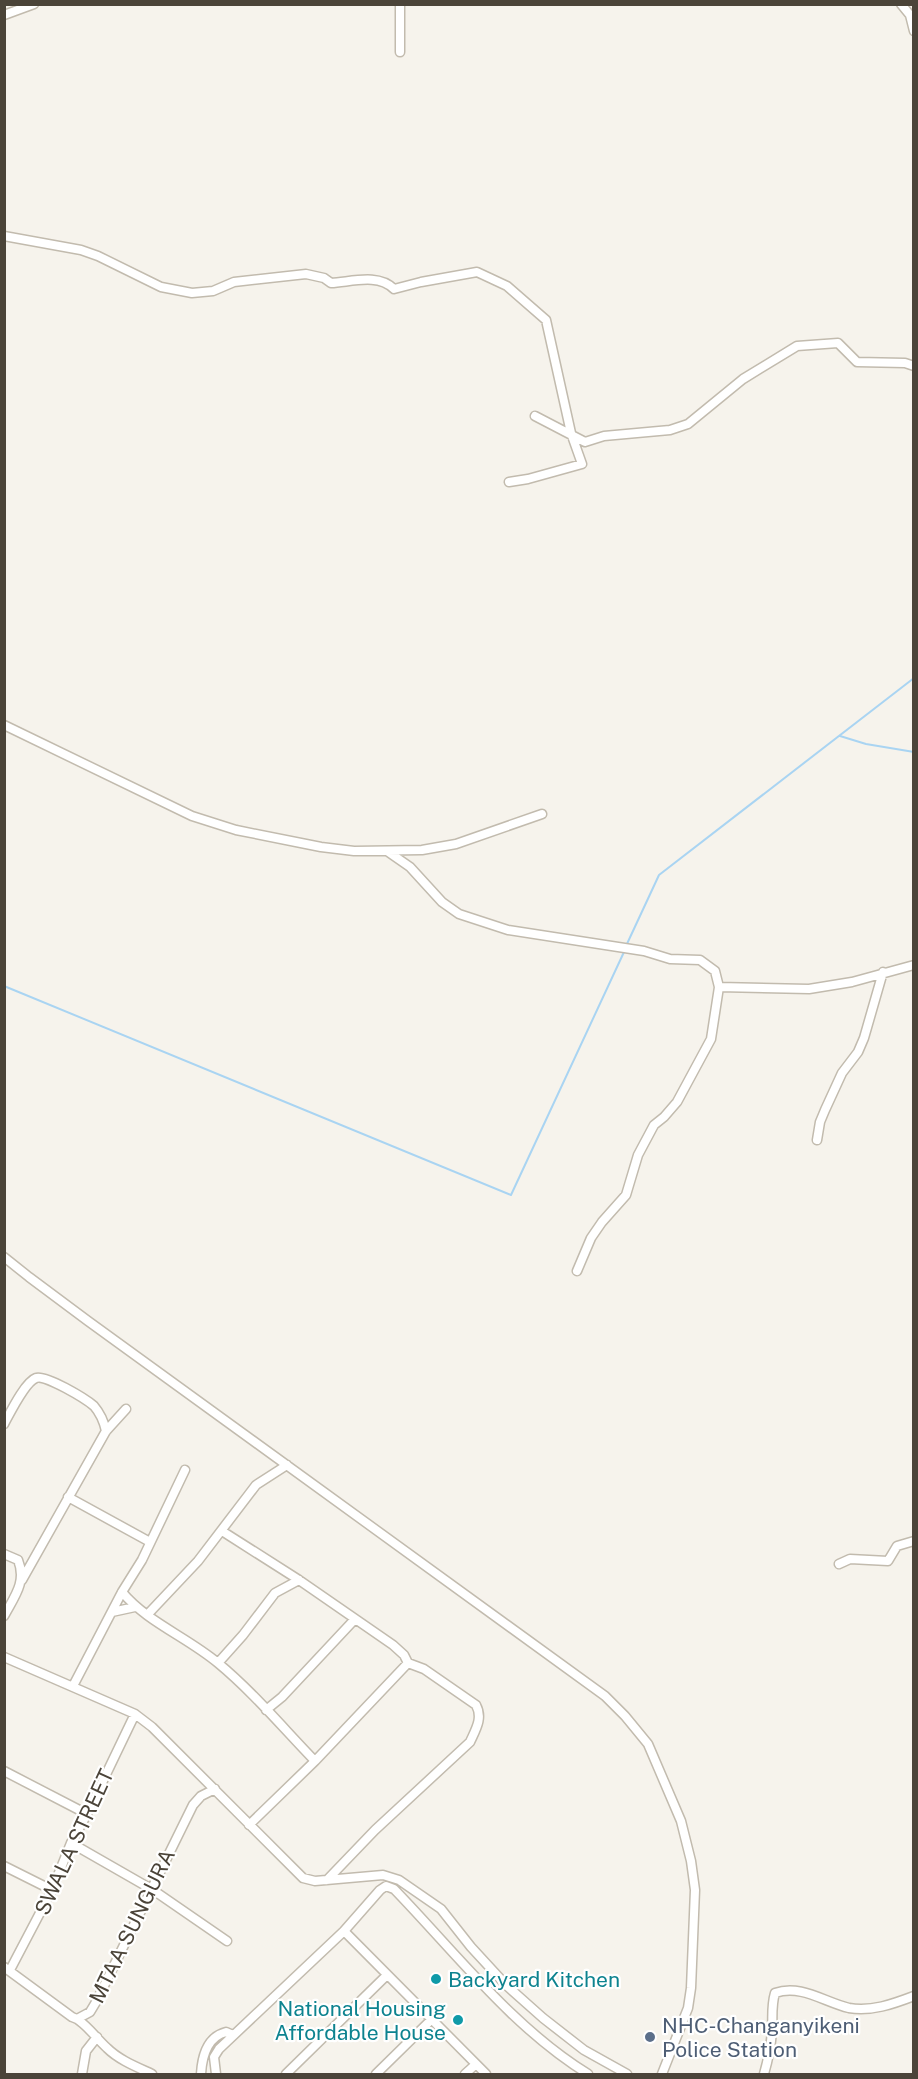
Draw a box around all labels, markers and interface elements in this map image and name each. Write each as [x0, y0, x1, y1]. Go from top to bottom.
street label: SWALA STREET [29, 1765, 119, 1919]
street label: MTAA SUNGURA [84, 1845, 180, 2007]
place label: Backyard Kitchen [448, 1967, 620, 1992]
marker: Backyard Kitchen [429, 1972, 443, 1986]
place label: National Housing Affordable House [274, 1996, 446, 2045]
marker: National Housing Affordable House [451, 2013, 465, 2027]
place label: NHC-Changanyikeni Police Station [662, 2013, 860, 2062]
marker: NHC-Changanyikeni Police Station [643, 2030, 657, 2044]

